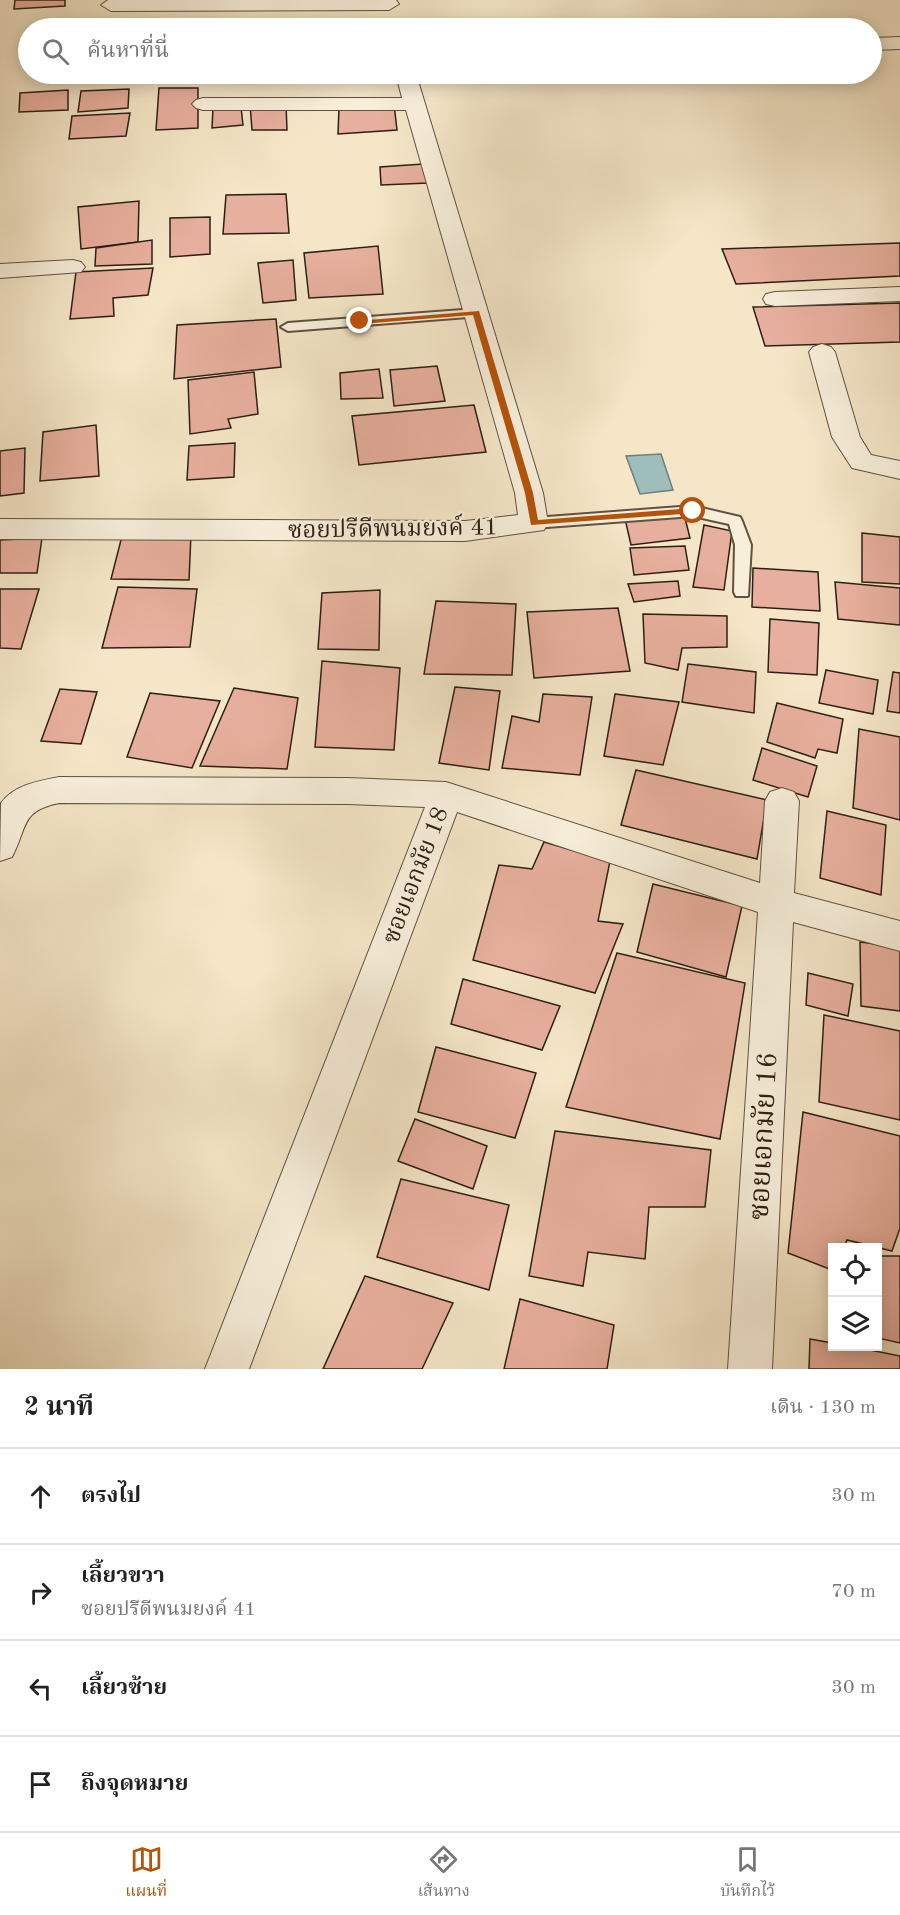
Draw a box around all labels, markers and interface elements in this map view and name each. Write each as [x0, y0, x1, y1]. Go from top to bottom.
search box [18, 18, 882, 84]
icon: search [39, 35, 72, 68]
text: ค้นหาที่นี่ [87, 40, 169, 62]
route end [346, 307, 372, 333]
route start [679, 497, 705, 523]
street label: ซอยปรีดีพนมยงค์ 41 [288, 510, 498, 544]
street label: ซอยเอกมัย 18 [377, 803, 454, 947]
street label: ซอยเอกมัย 16 [745, 1051, 783, 1221]
map controls [828, 1243, 882, 1351]
button: locate [828, 1243, 882, 1297]
button: layers [828, 1297, 882, 1351]
text: 2 นาที [24, 1395, 94, 1421]
text: เดิน · 130 m [770, 1398, 876, 1418]
icon: ahead [24, 1480, 57, 1513]
text: ตรงไป [81, 1485, 141, 1507]
text: 30 m [831, 1486, 876, 1506]
text: เลี้ยวขวา [81, 1565, 165, 1587]
icon: right [24, 1576, 57, 1609]
text: 70 m [831, 1582, 876, 1602]
text: ซอยปรีดีพนมยงค์ 41 [81, 1600, 256, 1620]
icon: left [24, 1672, 57, 1705]
text: เลี้ยวซ้าย [81, 1677, 167, 1699]
text: 30 m [831, 1678, 876, 1698]
icon: arrive [24, 1768, 57, 1801]
text: ถึงจุดหมาย [81, 1773, 188, 1795]
tab: แผนที่ [125, 1843, 167, 1905]
tab: เส้นทาง [418, 1843, 470, 1905]
tab: บันทึกไว้ [720, 1843, 775, 1905]

